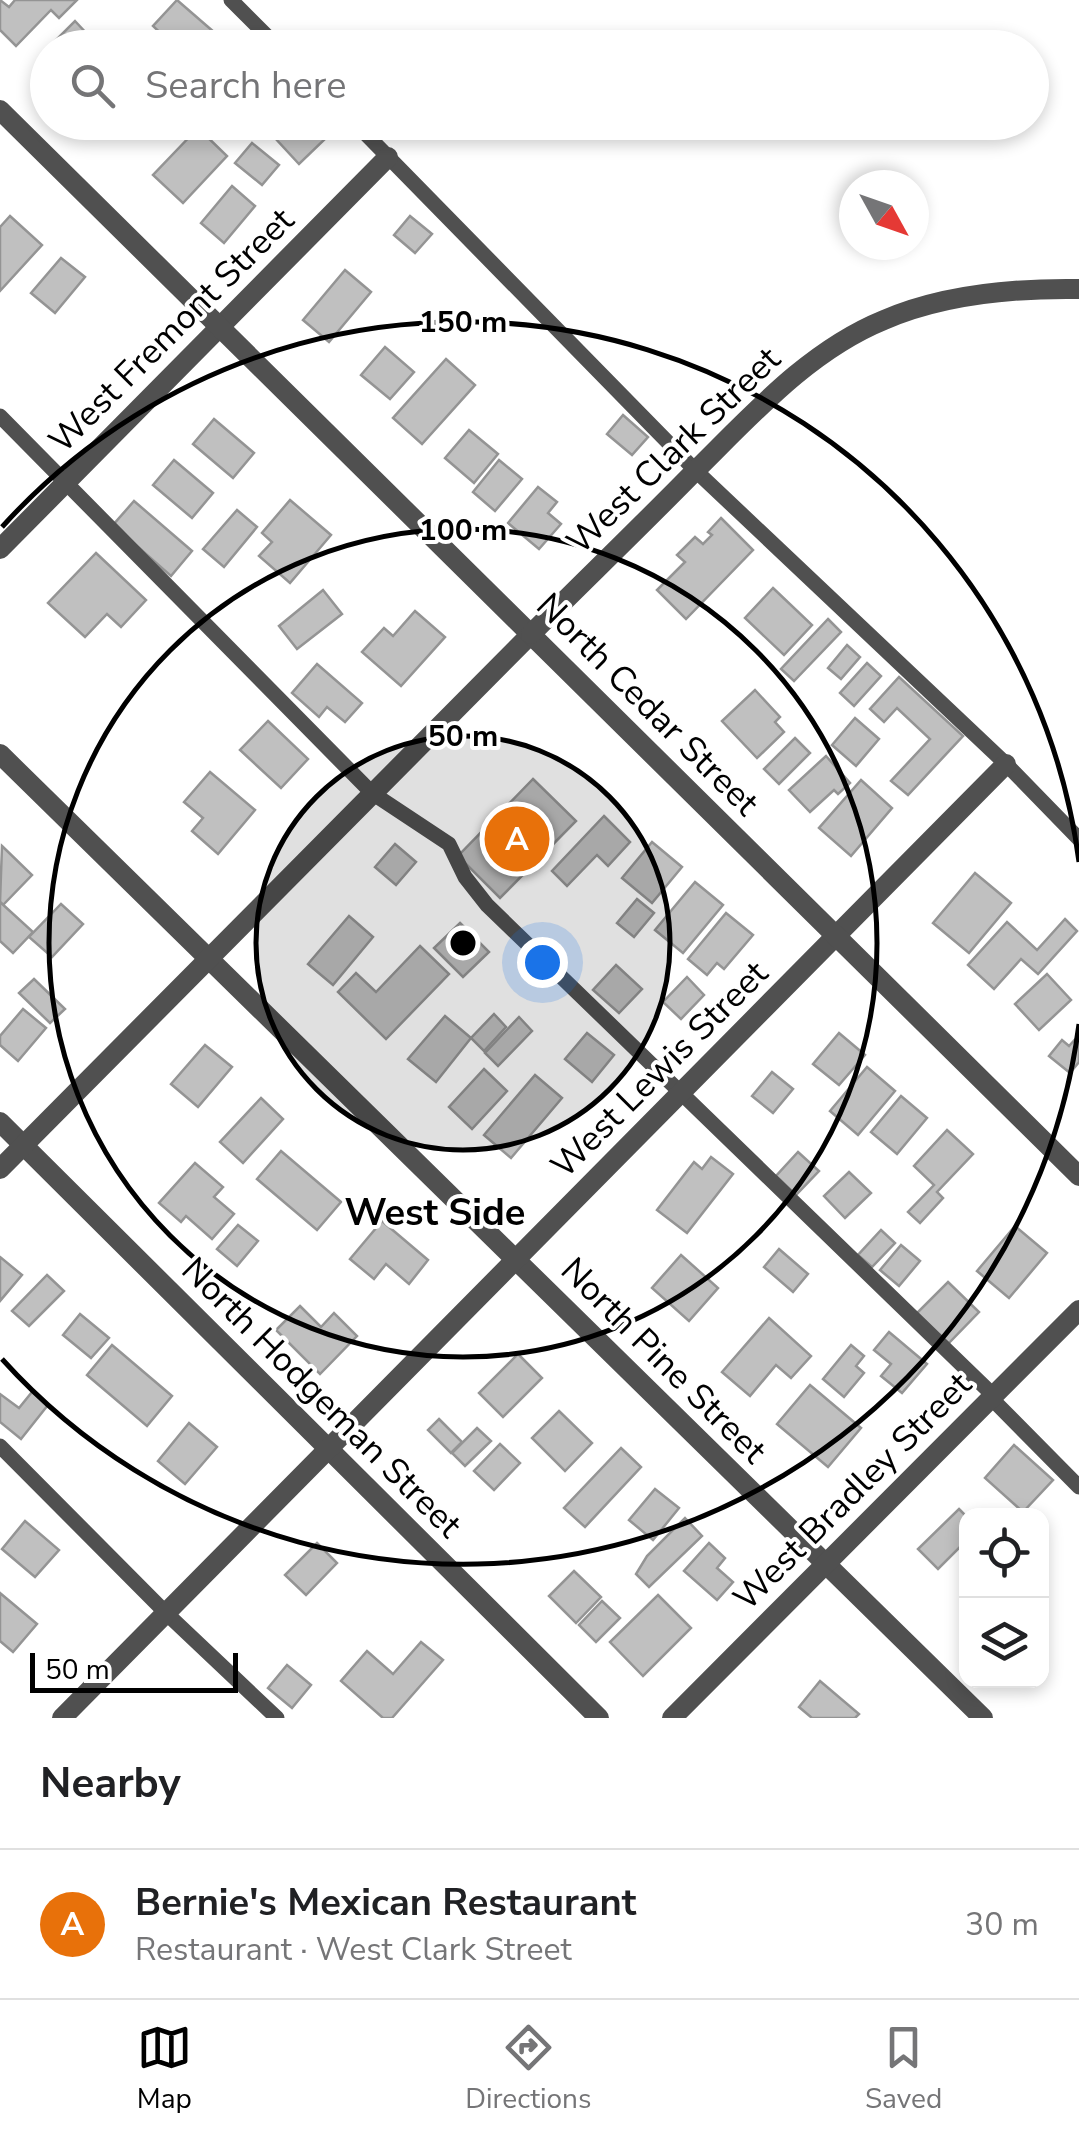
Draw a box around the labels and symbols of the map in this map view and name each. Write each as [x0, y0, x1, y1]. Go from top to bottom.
north arrow [839, 170, 929, 260]
street label: West Fremont Street [38, 197, 305, 463]
text: 150 m [419, 302, 507, 343]
street label: West Clark Street [556, 336, 791, 565]
text: 100 m [419, 510, 507, 551]
street label: North Cedar Street [526, 583, 770, 826]
text: 50 m [428, 716, 498, 757]
pin: A [484, 802, 550, 876]
centre of rings [445, 925, 481, 961]
your location [517, 937, 568, 988]
street label: West Lewis Street [541, 950, 779, 1188]
district label: West Side [345, 1187, 525, 1238]
street label: North Hodgeman Street [171, 1247, 473, 1548]
street label: North Pine Street [550, 1247, 777, 1474]
street label: West Bradley Street [723, 1361, 982, 1621]
scale bar [30, 1648, 238, 1692]

